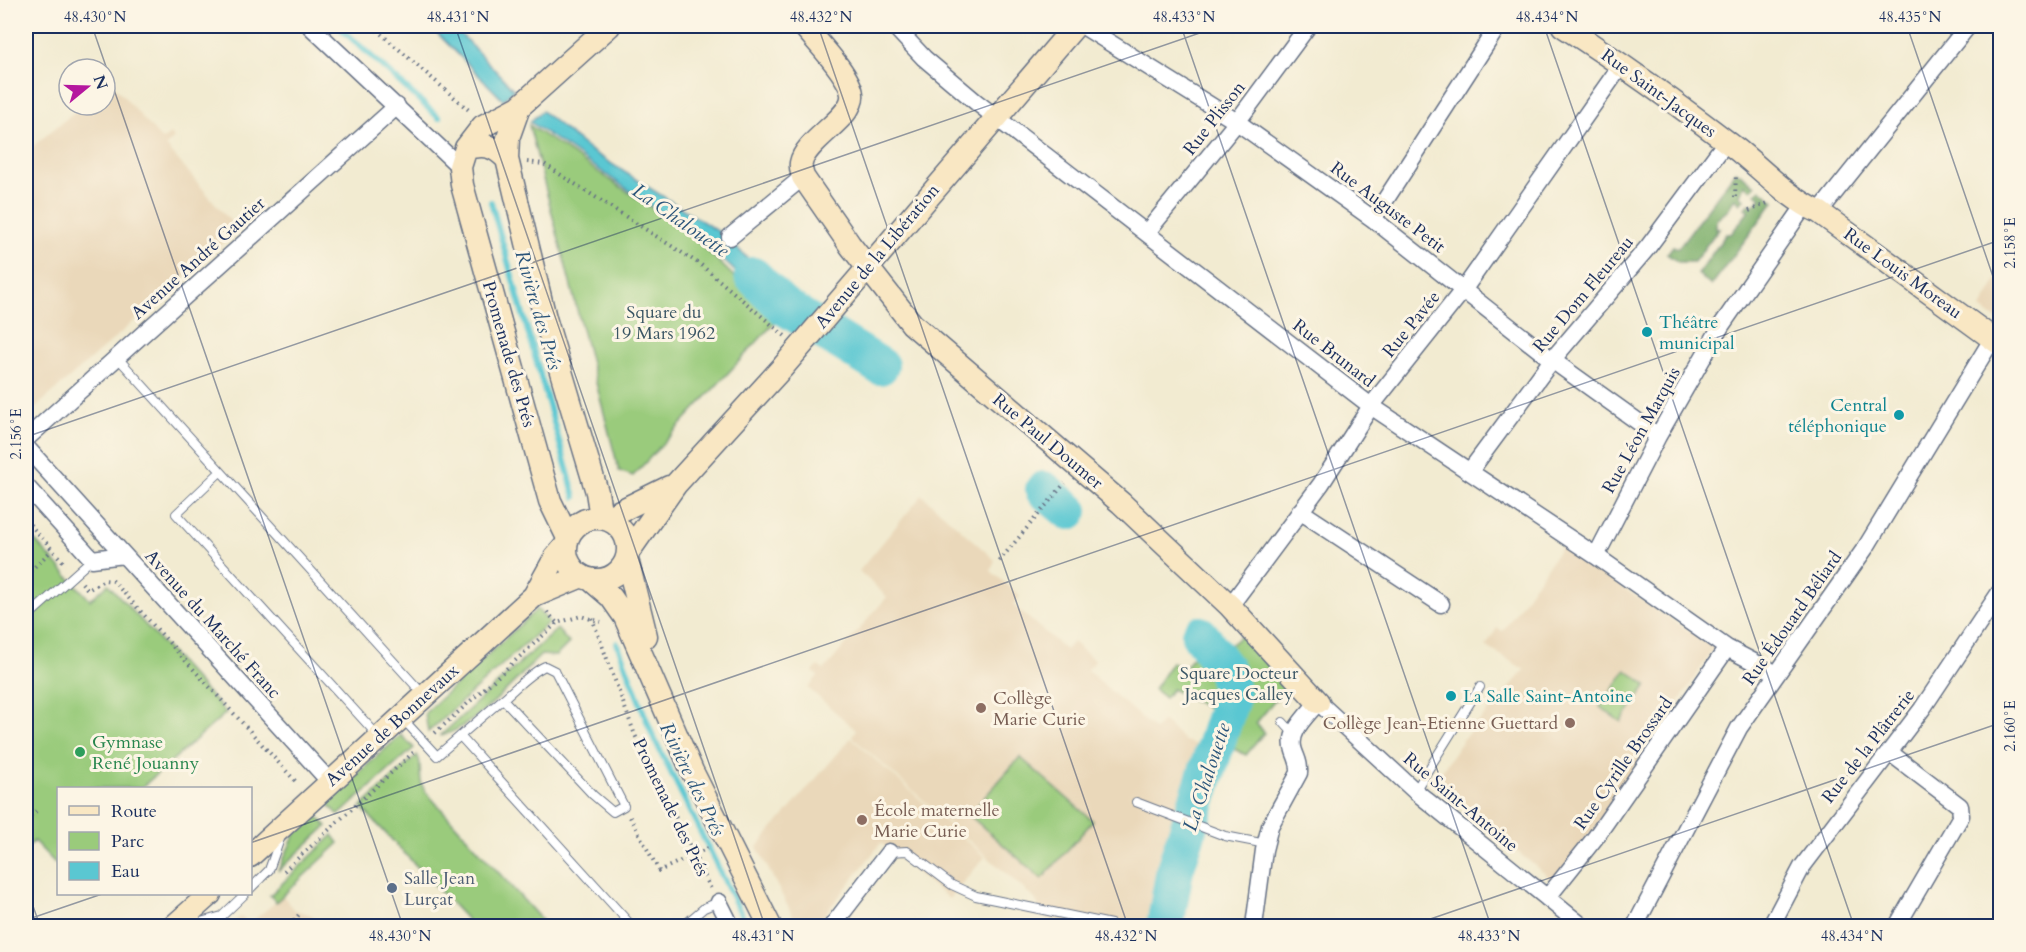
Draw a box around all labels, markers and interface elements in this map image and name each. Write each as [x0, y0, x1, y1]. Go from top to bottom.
text: 48.430°N [64, 7, 127, 27]
text: 48.431°N [427, 7, 490, 27]
text: 48.432°N [790, 7, 853, 27]
text: 48.433°N [1153, 7, 1216, 27]
text: 48.434°N [1516, 7, 1579, 27]
text: 48.435°N [1879, 7, 1942, 27]
street label: Rue Saint-Jacques [1596, 43, 1721, 144]
north arrow [57, 57, 117, 117]
text: N [88, 72, 113, 93]
street label: Rue Plisson [1178, 75, 1252, 161]
street label: Rue Auguste Petit [1325, 156, 1451, 259]
water label: La Chalouette [627, 177, 735, 264]
street label: Avenue de la Libération [809, 178, 946, 334]
street label: Avenue André Gautier [126, 191, 271, 325]
text: 2.158°E [2000, 217, 2020, 269]
street label: Rue Louis Moreau [1838, 222, 1967, 325]
street label: Rue Dom Fleureau [1527, 231, 1640, 358]
water label: Rivière des Prés [508, 247, 569, 374]
street label: Promenade des Prés [476, 278, 541, 430]
street label: Rue Pavée [1377, 286, 1446, 363]
park label: Square du 19 Mars 1962 [613, 300, 715, 346]
place label: Théâtre municipal [1659, 310, 1735, 356]
street label: Rue Brunard [1287, 313, 1380, 394]
marker: Théâtre municipal [1640, 325, 1654, 339]
street label: Rue Léon Marquis [1596, 362, 1687, 498]
street label: Rue Paul Doumer [987, 388, 1109, 495]
place label: Central téléphonique [1788, 393, 1887, 439]
text: 2.156°E [6, 408, 26, 460]
marker: Central téléphonique [1892, 408, 1906, 422]
street label: Avenue du Marché Franc [139, 544, 286, 704]
street label: Rue Édouard Béliard [1737, 546, 1848, 690]
street label: Avenue de Bonnevaux [320, 658, 465, 792]
park label: Square Docteur Jacques Calley [1180, 661, 1299, 707]
place label: La Salle Saint-Antoine [1463, 684, 1633, 709]
street label: Rue de la Plâtrerie [1816, 684, 1921, 809]
place label: Collège Marie Curie [993, 686, 1086, 732]
marker: La Salle Saint-Antoine [1444, 689, 1458, 703]
street label: Rue Cyrille Brossard [1568, 692, 1679, 835]
text: 2.160°E [2000, 700, 2020, 752]
marker: Collège Marie Curie [974, 701, 988, 715]
place label: Collège Jean-Etienne Guettard [1323, 711, 1558, 736]
marker: Collège Jean-Etienne Guettard [1563, 716, 1577, 730]
water label: Rivière des Prés [653, 718, 732, 841]
water label: La Chalouette [1176, 719, 1237, 835]
place label: Gymnase René Jouanny [92, 730, 200, 776]
street label: Promenade des Prés [626, 734, 715, 881]
marker: Gymnase René Jouanny [73, 745, 87, 759]
street label: Rue Saint-Antoine [1398, 747, 1524, 858]
legend [57, 787, 252, 895]
place label: École maternelle Marie Curie [874, 798, 1000, 844]
text: Route [111, 799, 157, 824]
marker: École maternelle Marie Curie [855, 813, 869, 827]
text: Parc [111, 829, 144, 854]
text: Eau [111, 859, 140, 884]
place label: Salle Jean Lurçat [404, 866, 476, 912]
marker: Salle Jean Lurçat [385, 881, 399, 895]
text: 48.430°N [369, 926, 432, 946]
text: 48.431°N [732, 926, 795, 946]
text: 48.432°N [1095, 926, 1158, 946]
text: 48.433°N [1458, 926, 1521, 946]
text: 48.434°N [1821, 926, 1884, 946]

